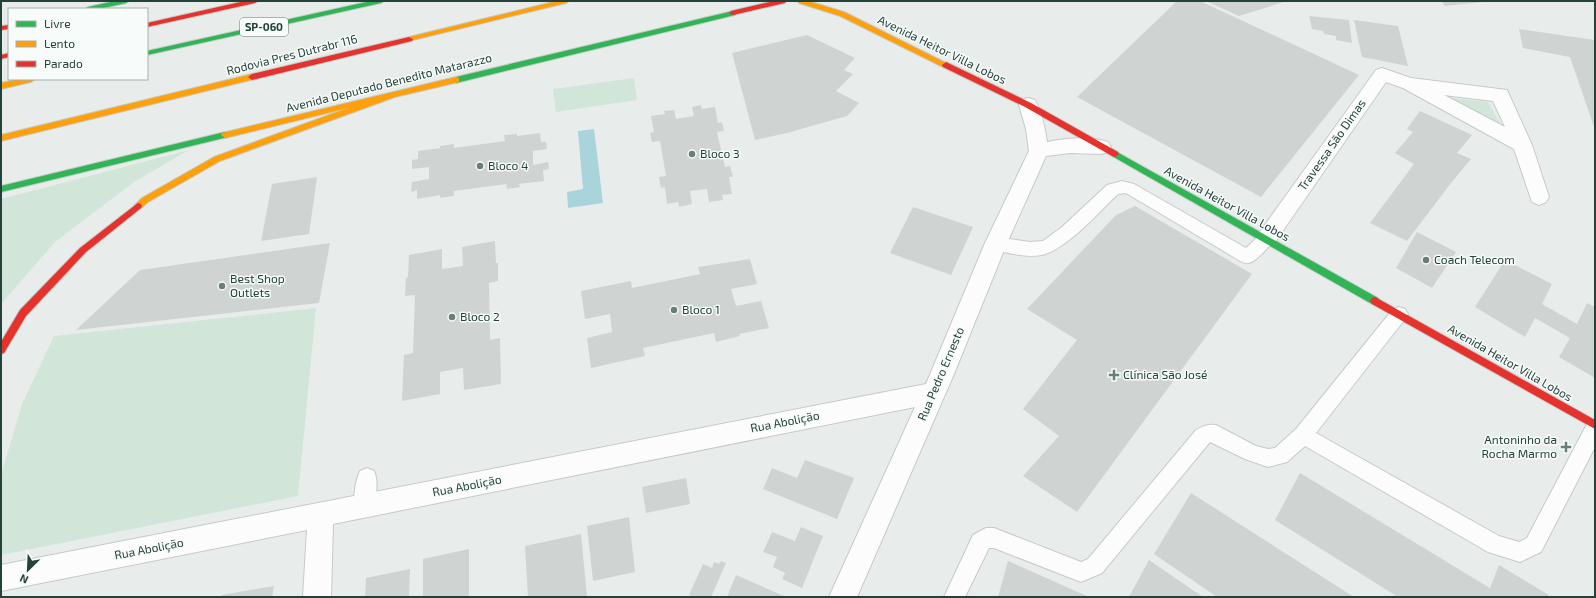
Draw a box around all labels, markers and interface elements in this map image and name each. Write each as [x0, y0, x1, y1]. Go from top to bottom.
legend [8, 8, 148, 80]
street label: Avenida Heitor Villa Lobos [876, 12, 1009, 86]
text: Livre [44, 16, 71, 30]
road number: SP-060 [240, 18, 288, 36]
street label: Rodovia Pres Dutrabr 116 [225, 31, 359, 77]
text: Lento [44, 36, 75, 50]
street label: Avenida Deputado Benedito Matarazzo [284, 50, 493, 114]
text: Parado [44, 56, 83, 70]
street label: Travessa São Dimas [1294, 96, 1368, 193]
place label: Bloco 3 [700, 146, 740, 160]
marker: Bloco 3 [687, 149, 697, 159]
place label: Bloco 4 [488, 158, 528, 172]
marker: Bloco 4 [475, 161, 485, 171]
street label: Avenida Heitor Villa Lobos [1162, 163, 1293, 243]
place label: Coach Telecom [1434, 252, 1515, 266]
marker: Coach Telecom [1421, 255, 1431, 265]
place label: Best Shop Outlets [230, 271, 285, 299]
marker: Best Shop Outlets [217, 281, 227, 291]
place label: Bloco 1 [682, 302, 720, 316]
marker: Bloco 1 [669, 305, 679, 315]
place label: Bloco 2 [460, 309, 500, 323]
marker: Bloco 2 [447, 312, 457, 322]
street label: Avenida Heitor Villa Lobos [1446, 321, 1575, 404]
street label: Rua Pedro Ernesto [914, 324, 966, 423]
place label: Clínica São José [1123, 367, 1207, 381]
marker: Clínica São José [1108, 369, 1120, 381]
street label: Rua Abolição [749, 407, 821, 436]
place label: Antoninho da Rocha Marmo [1481, 432, 1557, 460]
marker: Antoninho da Rocha Marmo [1560, 441, 1572, 453]
street label: Rua Abolição [431, 471, 503, 500]
street label: Rua Abolição [113, 534, 185, 563]
north arrow [8, 550, 48, 590]
text: N [17, 572, 30, 587]

